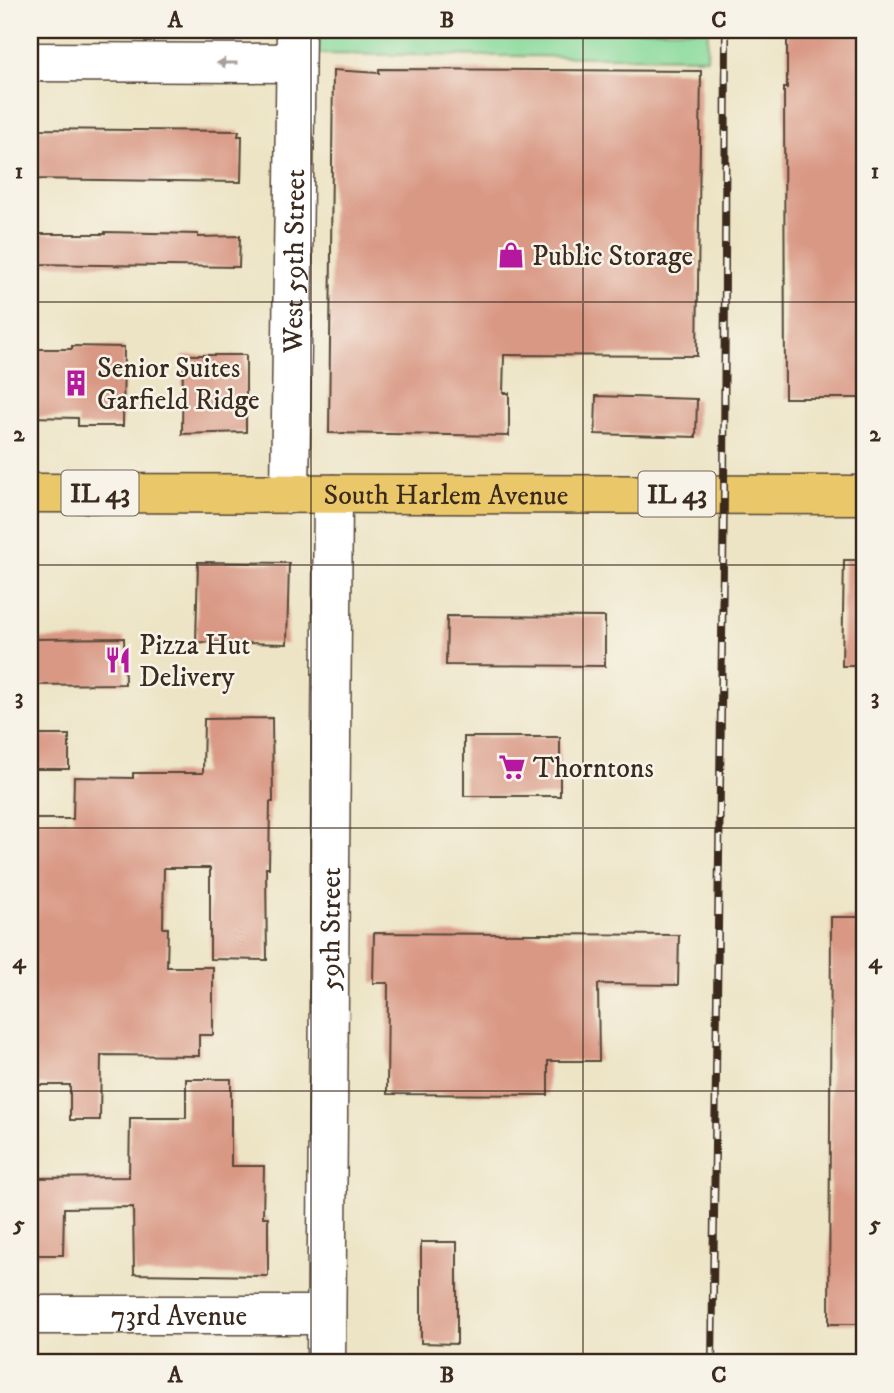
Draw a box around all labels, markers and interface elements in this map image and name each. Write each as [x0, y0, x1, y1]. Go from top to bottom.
text: A [167, 6, 184, 35]
text: B [440, 6, 454, 35]
text: C [711, 6, 727, 35]
one-way arrow [216, 57, 238, 69]
text: 1 [15, 157, 23, 186]
text: 1 [871, 157, 879, 186]
street label: West 59th Street [276, 169, 313, 354]
place label: Public Storage [532, 239, 693, 274]
shop icon: Public Storage [496, 240, 526, 270]
place label: Senior Suites Garfield Ridge [97, 351, 260, 418]
building icon: Senior Suites Garfield Ridge [61, 368, 91, 398]
text: 2 [13, 420, 25, 449]
text: 2 [869, 420, 881, 449]
road number: IL 43 [62, 471, 138, 516]
road number: IL 43 [638, 472, 716, 516]
street label: South Harlem Avenue [323, 478, 569, 513]
place label: Pizza Hut Delivery [139, 628, 250, 695]
restaurant icon: Pizza Hut Delivery [103, 645, 133, 675]
text: 3 [15, 683, 23, 712]
text: 3 [871, 683, 879, 712]
place label: Thorntons [533, 751, 654, 786]
supermarket icon: Thorntons [497, 752, 527, 782]
street label: 59th Street [313, 867, 349, 991]
text: 4 [12, 947, 27, 976]
text: 4 [868, 947, 883, 976]
text: 5 [12, 1210, 25, 1239]
text: 5 [868, 1210, 881, 1239]
street label: 73rd Avenue [111, 1299, 247, 1334]
text: A [167, 1361, 184, 1390]
text: B [440, 1361, 454, 1390]
text: C [711, 1361, 727, 1390]

